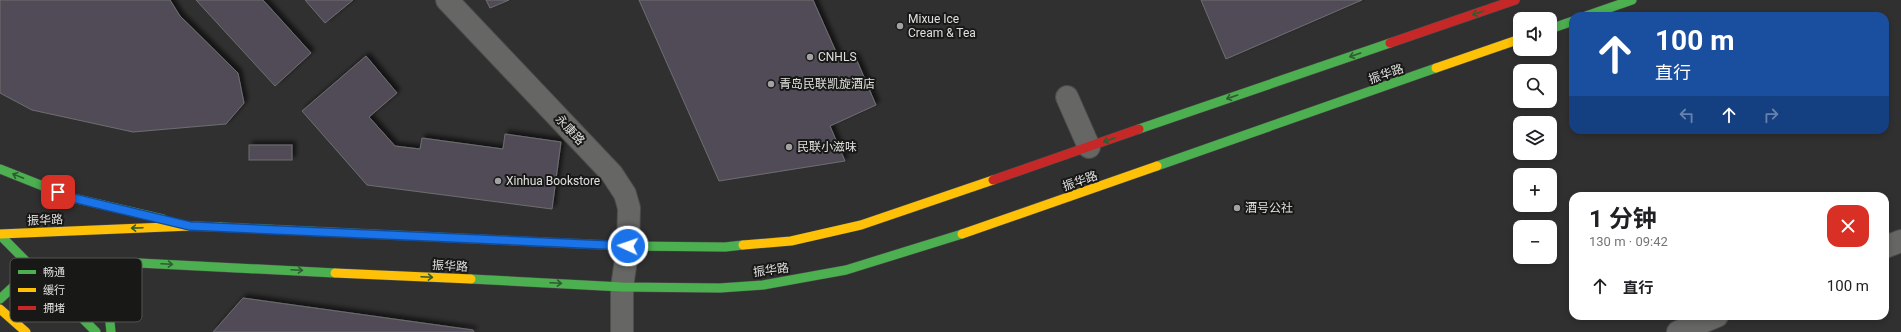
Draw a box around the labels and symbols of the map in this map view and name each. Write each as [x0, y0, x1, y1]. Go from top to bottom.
one-way arrow [1472, 9, 1484, 17]
place label: Mixue Ice Cream & Tea [908, 12, 976, 40]
marker: Mixue Ice Cream & Tea [895, 21, 905, 31]
place label: CNHLS [818, 50, 857, 64]
marker: CNHLS [805, 52, 815, 62]
one-way arrow [1349, 52, 1362, 59]
street label: 振华路 [1367, 62, 1405, 86]
place label: 青岛民联凯旋酒店 [779, 77, 875, 91]
marker: 青岛民联凯旋酒店 [766, 79, 776, 89]
one-way arrow [1226, 94, 1238, 102]
street label: 永康路 [553, 112, 587, 148]
one-way arrow [1104, 136, 1116, 144]
place label: 民联小滋味 [797, 140, 857, 154]
marker: 民联小滋味 [784, 142, 794, 152]
street label: 振华路 [1061, 169, 1099, 193]
one-way arrow [13, 172, 25, 179]
place label: Xinhua Bookstore [506, 174, 600, 188]
pin [41, 175, 75, 209]
marker: Xinhua Bookstore [493, 176, 503, 186]
place label: 酒号公社 [1245, 201, 1293, 215]
marker: 酒号公社 [1232, 203, 1242, 213]
street label: 振华路 [27, 212, 63, 228]
one-way arrow [131, 224, 144, 231]
position arrow [607, 225, 649, 267]
legend [10, 258, 142, 322]
street label: 振华路 [432, 258, 468, 274]
one-way arrow [160, 260, 173, 268]
street label: 振华路 [752, 261, 790, 279]
text: 畅通 [43, 266, 65, 279]
one-way arrow [290, 267, 303, 274]
one-way arrow [420, 273, 433, 281]
one-way arrow [549, 280, 562, 287]
text: 缓行 [43, 284, 65, 297]
text: 拥堵 [43, 302, 65, 315]

